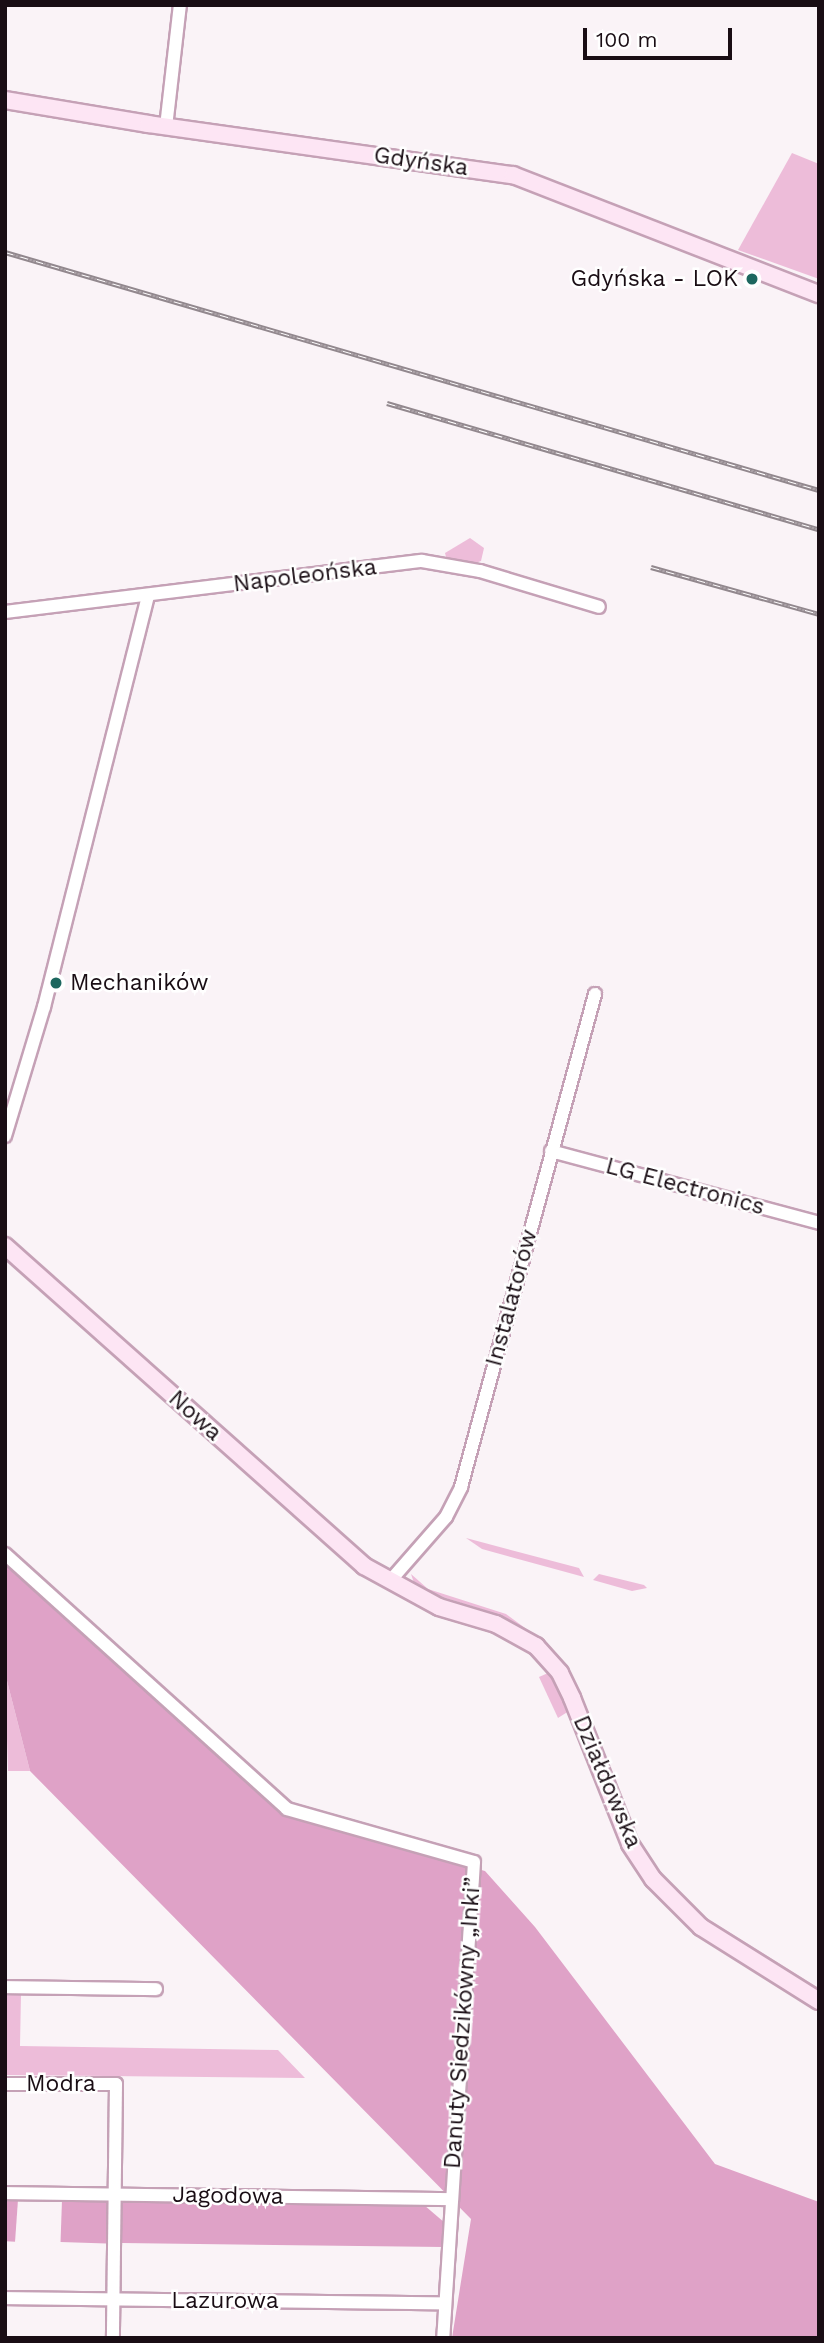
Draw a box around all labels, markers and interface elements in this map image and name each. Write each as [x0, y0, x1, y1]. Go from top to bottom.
scale bar [586, 14, 735, 58]
text: 100 m [596, 27, 658, 52]
street label: Gdyńska [372, 142, 470, 182]
place label: Gdyńska - LOK [570, 265, 738, 293]
marker: Gdyńska - LOK [744, 271, 760, 287]
street label: Napoleońska [232, 554, 378, 598]
place label: Mechaników [70, 969, 209, 997]
marker: Mechaników [48, 975, 64, 991]
street label: LG Electronics [603, 1153, 767, 1221]
street label: Instalatorów [480, 1227, 544, 1369]
street label: Nowa [163, 1385, 227, 1447]
street label: Działdowska [567, 1712, 647, 1852]
street label: Danuty Siedzikówny „Inki” [439, 1876, 487, 2170]
street label: Modra [26, 2070, 96, 2098]
street label: Jagodowa [172, 2181, 284, 2211]
street label: Lazurowa [171, 2287, 279, 2315]

